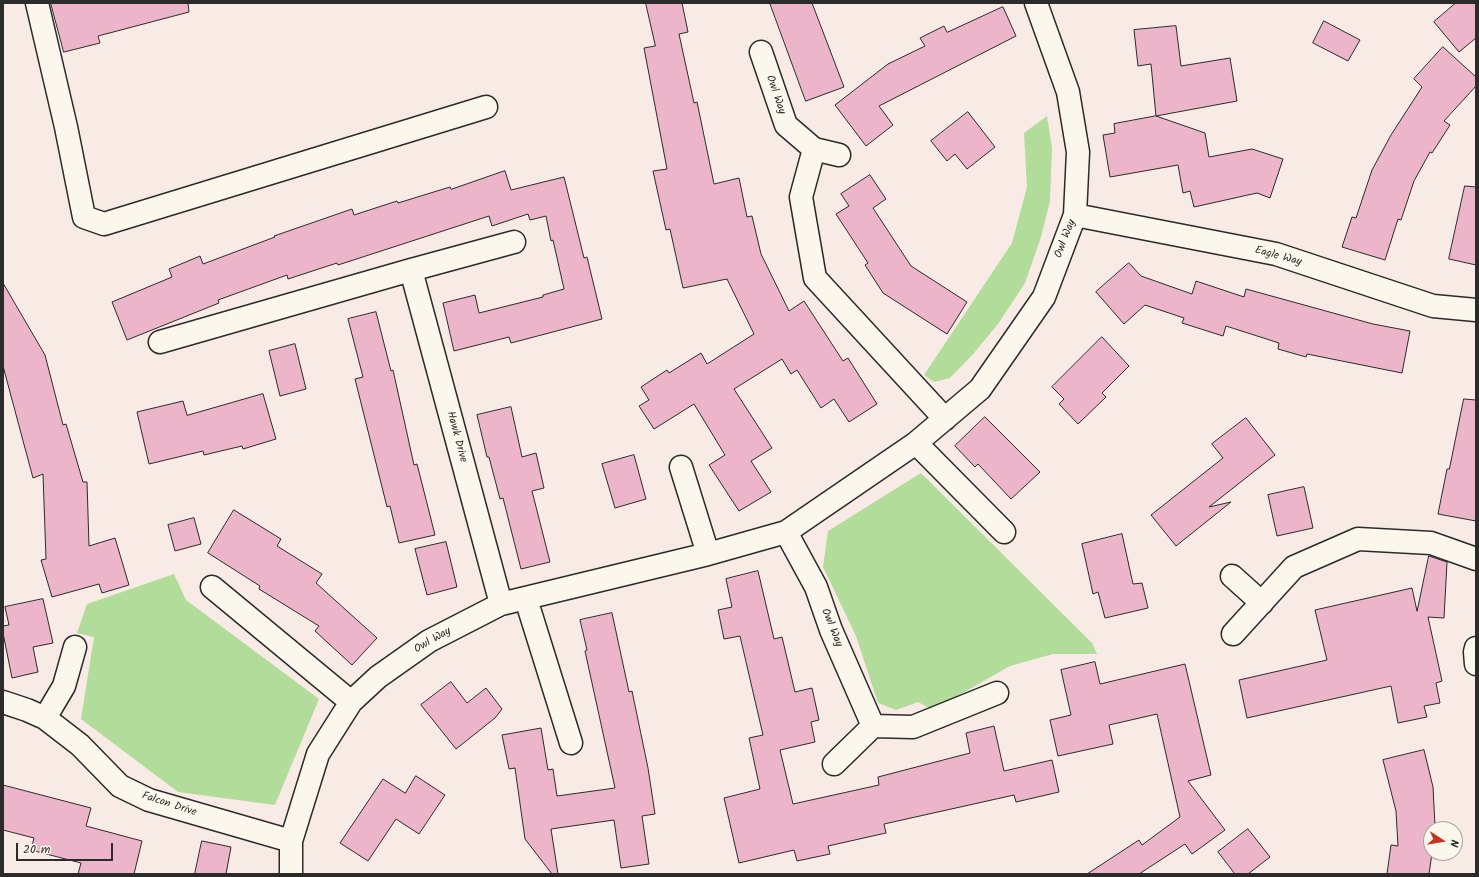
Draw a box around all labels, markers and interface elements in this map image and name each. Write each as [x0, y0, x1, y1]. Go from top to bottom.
street label: Owl Way [762, 74, 788, 116]
street label: Owl Way [1053, 218, 1079, 260]
street label: Eagle Way [1253, 244, 1303, 270]
street label: Hawk Drive [443, 410, 469, 464]
street label: Owl Way [817, 607, 845, 649]
street label: Owl Way [412, 625, 454, 657]
street label: Falcon Drive [140, 790, 198, 820]
north arrow [1423, 821, 1463, 861]
scale bar [18, 835, 115, 861]
text: N [1444, 838, 1463, 849]
text: 20 m [23, 840, 50, 859]

